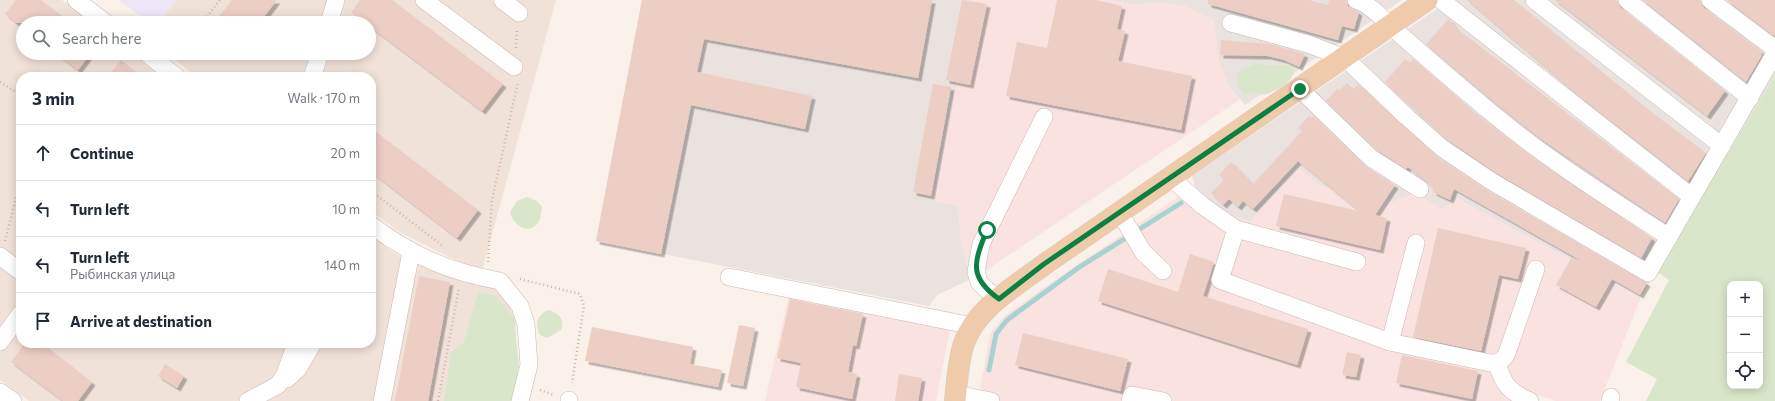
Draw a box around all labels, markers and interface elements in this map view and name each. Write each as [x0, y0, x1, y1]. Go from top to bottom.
search box [16, 16, 376, 60]
icon: search [30, 27, 52, 49]
text: Search here [62, 29, 141, 47]
route end [1291, 80, 1309, 98]
text: 3 min [32, 88, 75, 109]
text: Walk · 170 m [288, 90, 360, 106]
icon: ahead [32, 142, 54, 164]
text: Continue [70, 144, 134, 162]
text: 20 m [331, 145, 360, 161]
icon: left [32, 198, 54, 220]
text: Turn left [70, 200, 129, 218]
text: 10 m [332, 201, 360, 217]
route start [978, 221, 996, 239]
text: Turn left [70, 248, 129, 266]
icon: left [32, 254, 54, 276]
text: 140 m [324, 257, 360, 273]
text: Рыбинская улица [70, 266, 175, 282]
map controls [1727, 281, 1763, 389]
button: + [1727, 281, 1763, 317]
icon: arrive [32, 310, 54, 332]
text: Arrive at destination [70, 312, 212, 330]
button: − [1727, 317, 1763, 353]
button: locate [1727, 353, 1763, 389]

